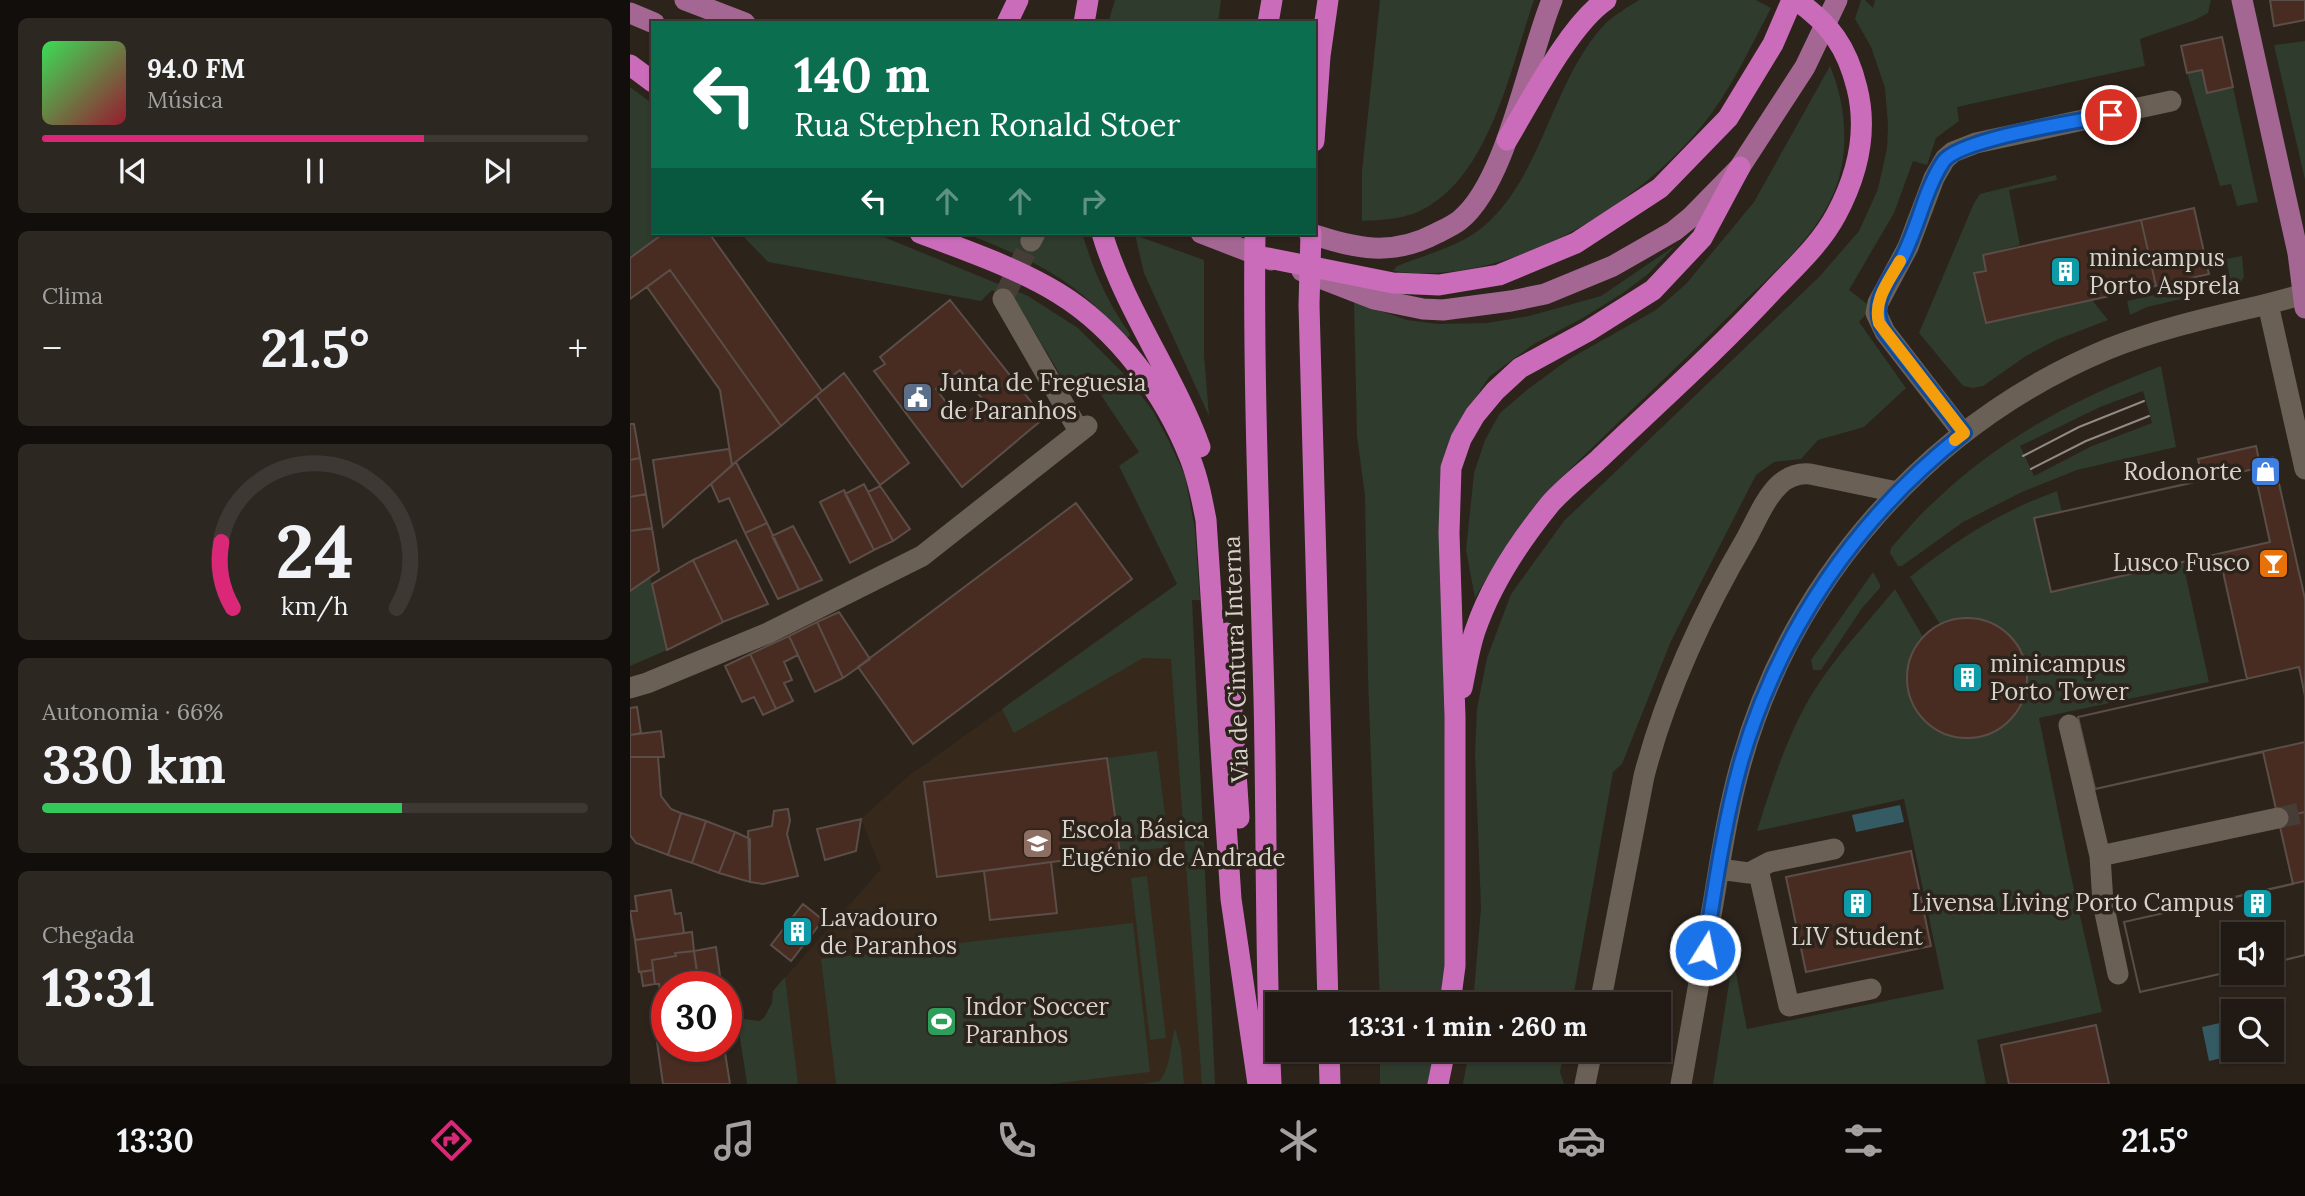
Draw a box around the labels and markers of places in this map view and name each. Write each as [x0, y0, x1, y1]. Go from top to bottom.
pin [2081, 85, 2141, 145]
place label: minicampus Porto Asprela [2089, 242, 2240, 301]
building icon: minicampus Porto Asprela [2049, 255, 2083, 289]
place label: Junta de Freguesia de Paranhos [939, 367, 1146, 426]
public building icon: Junta de Freguesia de Paranhos [900, 380, 934, 414]
shop icon: Rodonorte [2248, 455, 2282, 489]
place label: Rodonorte [2123, 456, 2242, 487]
bar icon: Lusco Fusco [2256, 546, 2290, 580]
place label: Lusco Fusco [2113, 547, 2250, 578]
place label: minicampus Porto Tower [1990, 648, 2129, 707]
building icon: minicampus Porto Tower [1950, 661, 1984, 695]
place label: Escola Básica Eugénio de Andrade [1061, 814, 1285, 873]
school or university icon: Escola Básica Eugénio de Andrade [1021, 827, 1055, 861]
building icon: LIV Student [1840, 886, 1874, 920]
building icon: Livensa Living Porto Campus [2240, 886, 2274, 920]
place label: Livensa Living Porto Campus [1911, 887, 2234, 918]
place label: Lavadouro de Paranhos [820, 902, 957, 961]
building icon: Lavadouro de Paranhos [780, 915, 814, 949]
place label: LIV Student [1791, 921, 1924, 952]
place label: Indor Soccer Paranhos [965, 991, 1109, 1050]
sports icon: Indor Soccer Paranhos [925, 1004, 959, 1038]

